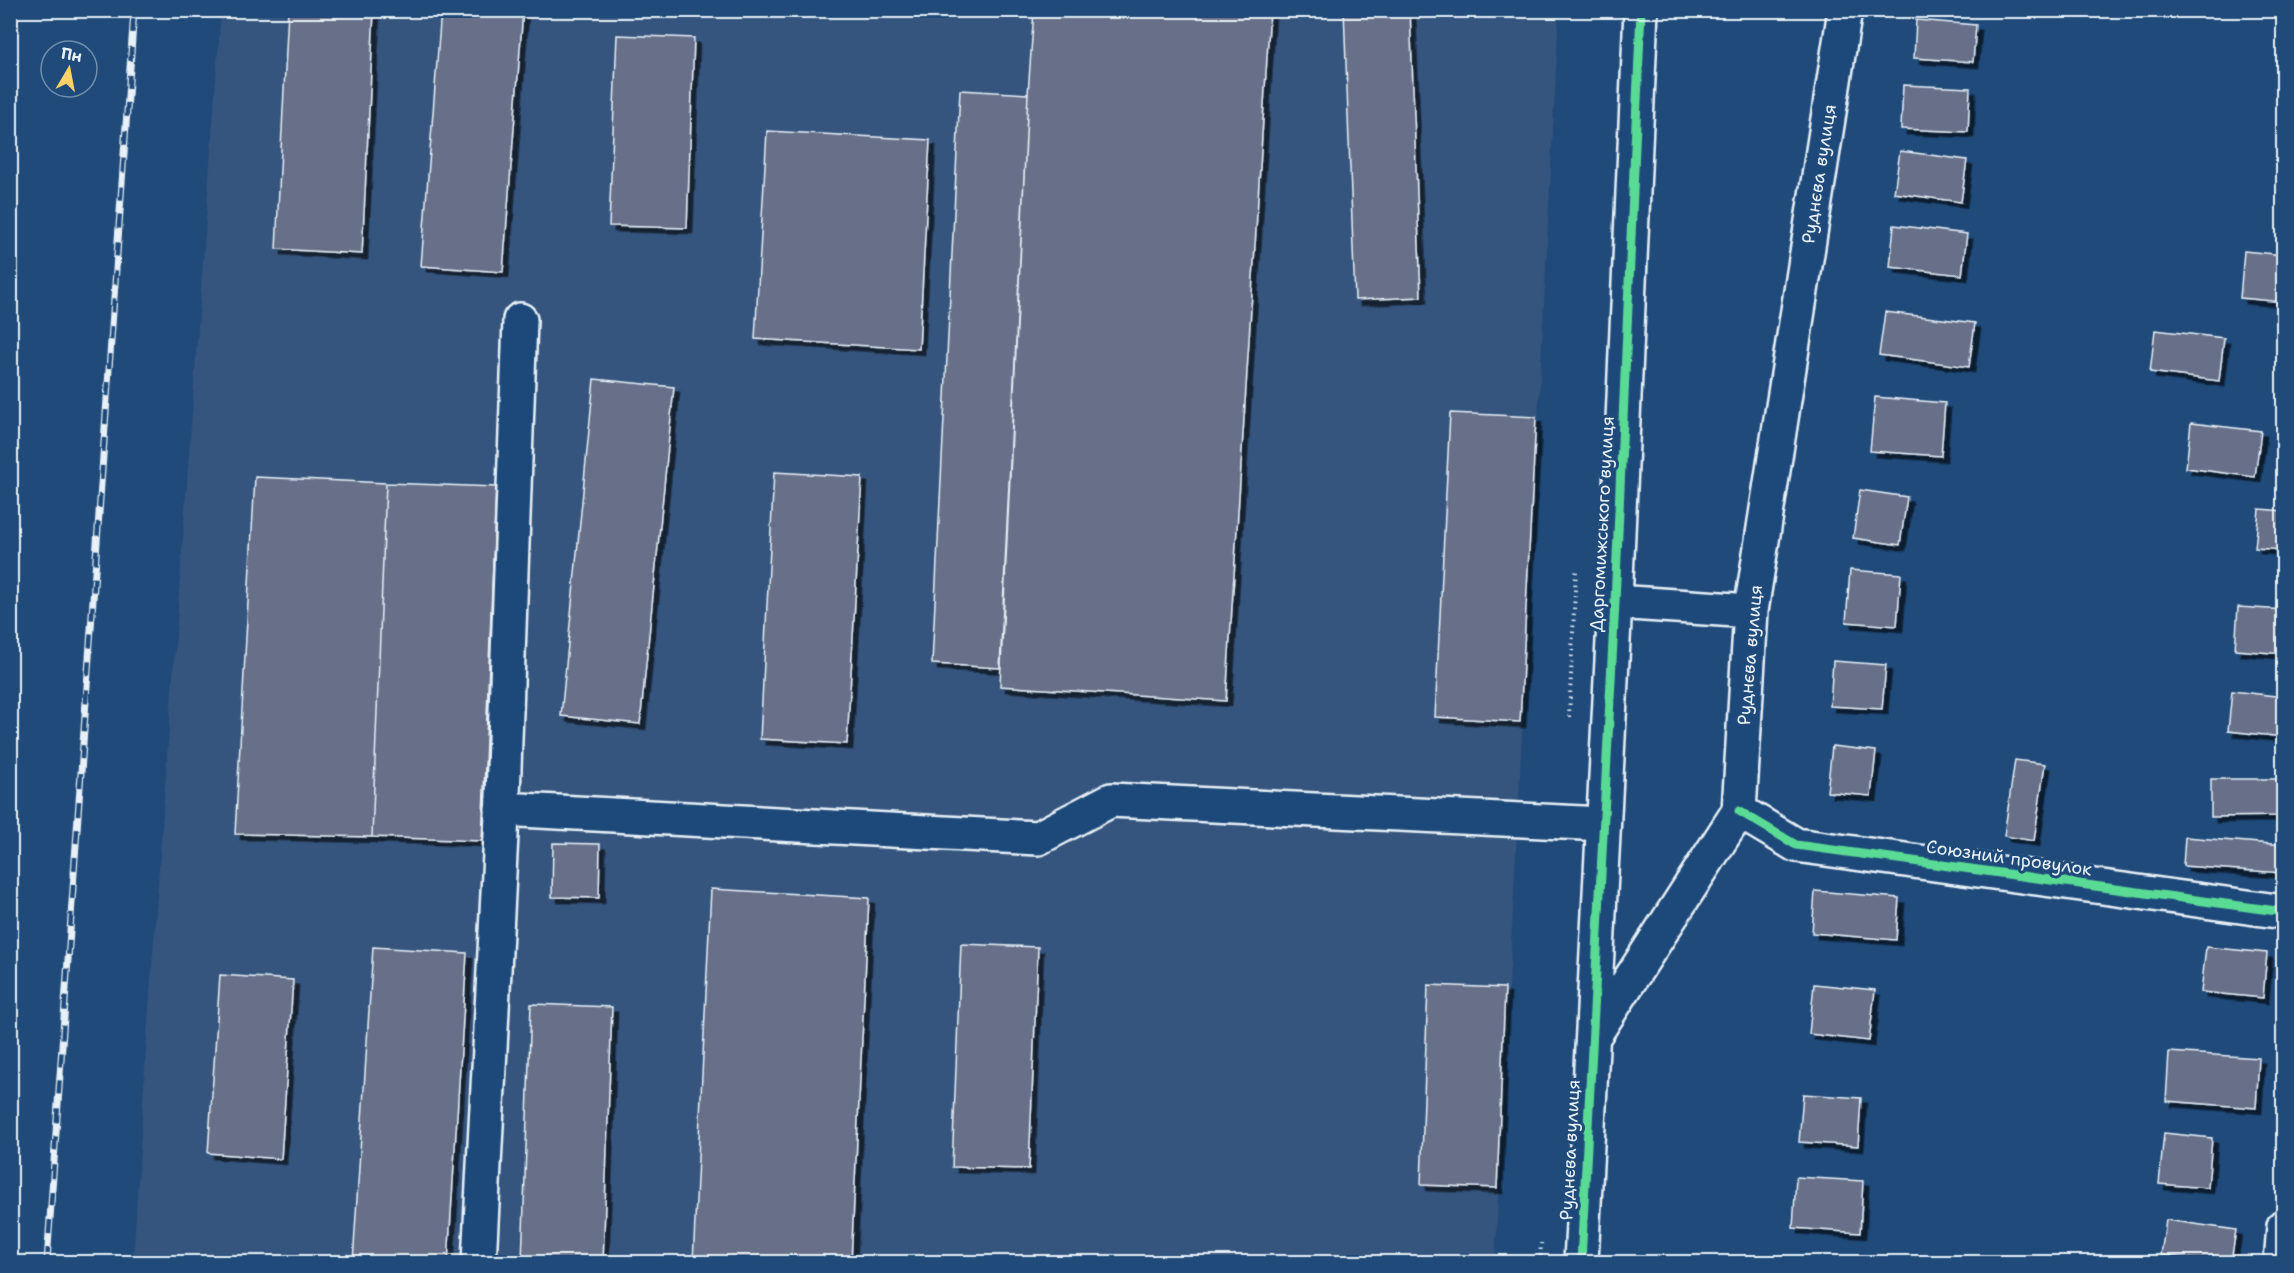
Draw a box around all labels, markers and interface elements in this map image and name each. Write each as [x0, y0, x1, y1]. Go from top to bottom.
north arrow [39, 39, 99, 99]
text: Пн [59, 43, 84, 67]
street label: Руднєва вулиця [1796, 102, 1842, 246]
street label: Даргомижського вулиця [1584, 415, 1620, 633]
street label: Руднєва вулиця [1732, 584, 1768, 726]
street label: Союзний провулок [1925, 834, 2094, 882]
street label: Руднєва вулиця [1554, 1079, 1586, 1221]

